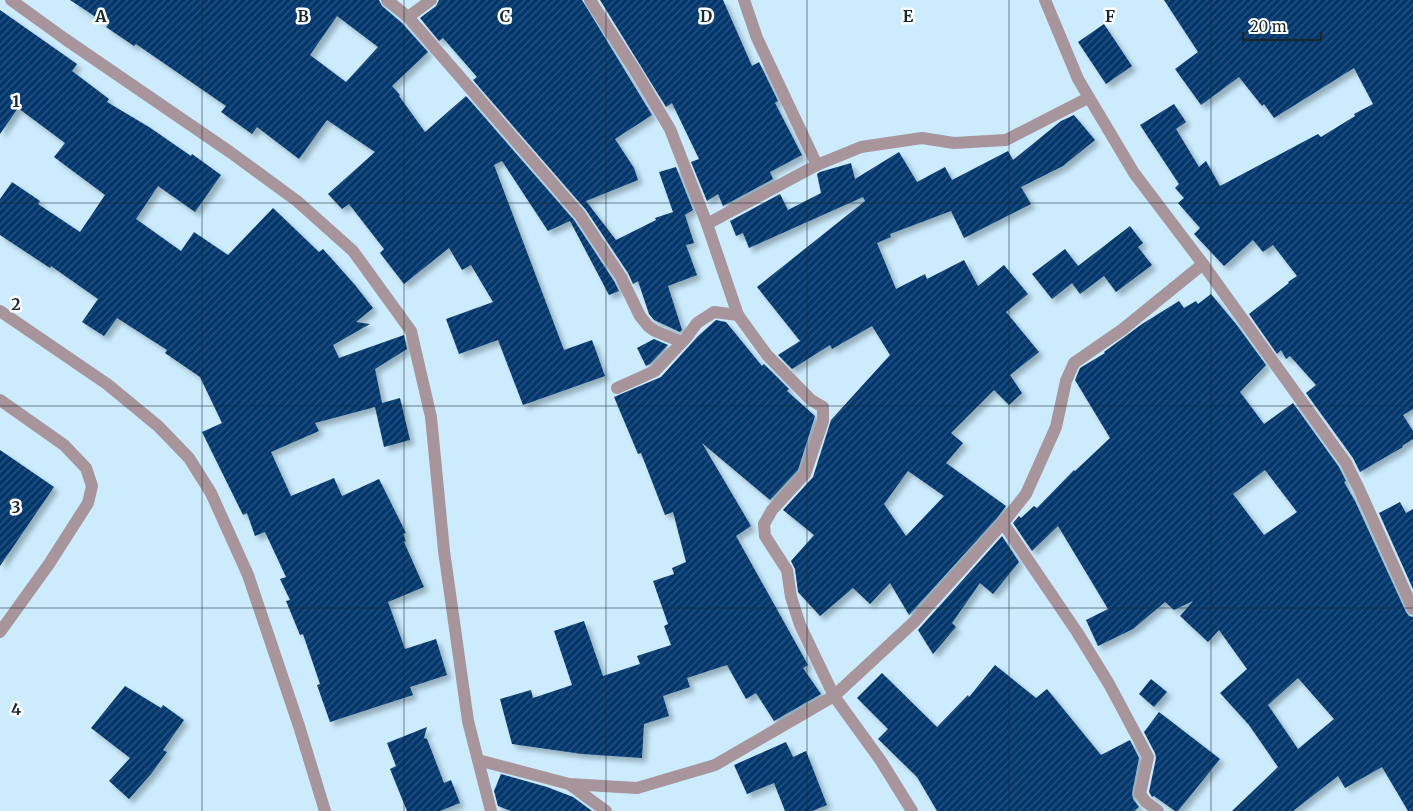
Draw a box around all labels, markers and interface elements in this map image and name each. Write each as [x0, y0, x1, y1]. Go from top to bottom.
text: A [94, 6, 107, 26]
text: B [297, 6, 309, 26]
text: C [500, 6, 510, 26]
text: D [700, 6, 712, 26]
text: E [903, 6, 914, 26]
text: F [1105, 6, 1115, 26]
scale bar [1243, 10, 1320, 42]
text: 20 m [1250, 17, 1287, 36]
text: 1 [12, 91, 20, 111]
text: 2 [11, 294, 21, 314]
text: 3 [11, 497, 21, 517]
text: 4 [11, 699, 21, 719]

